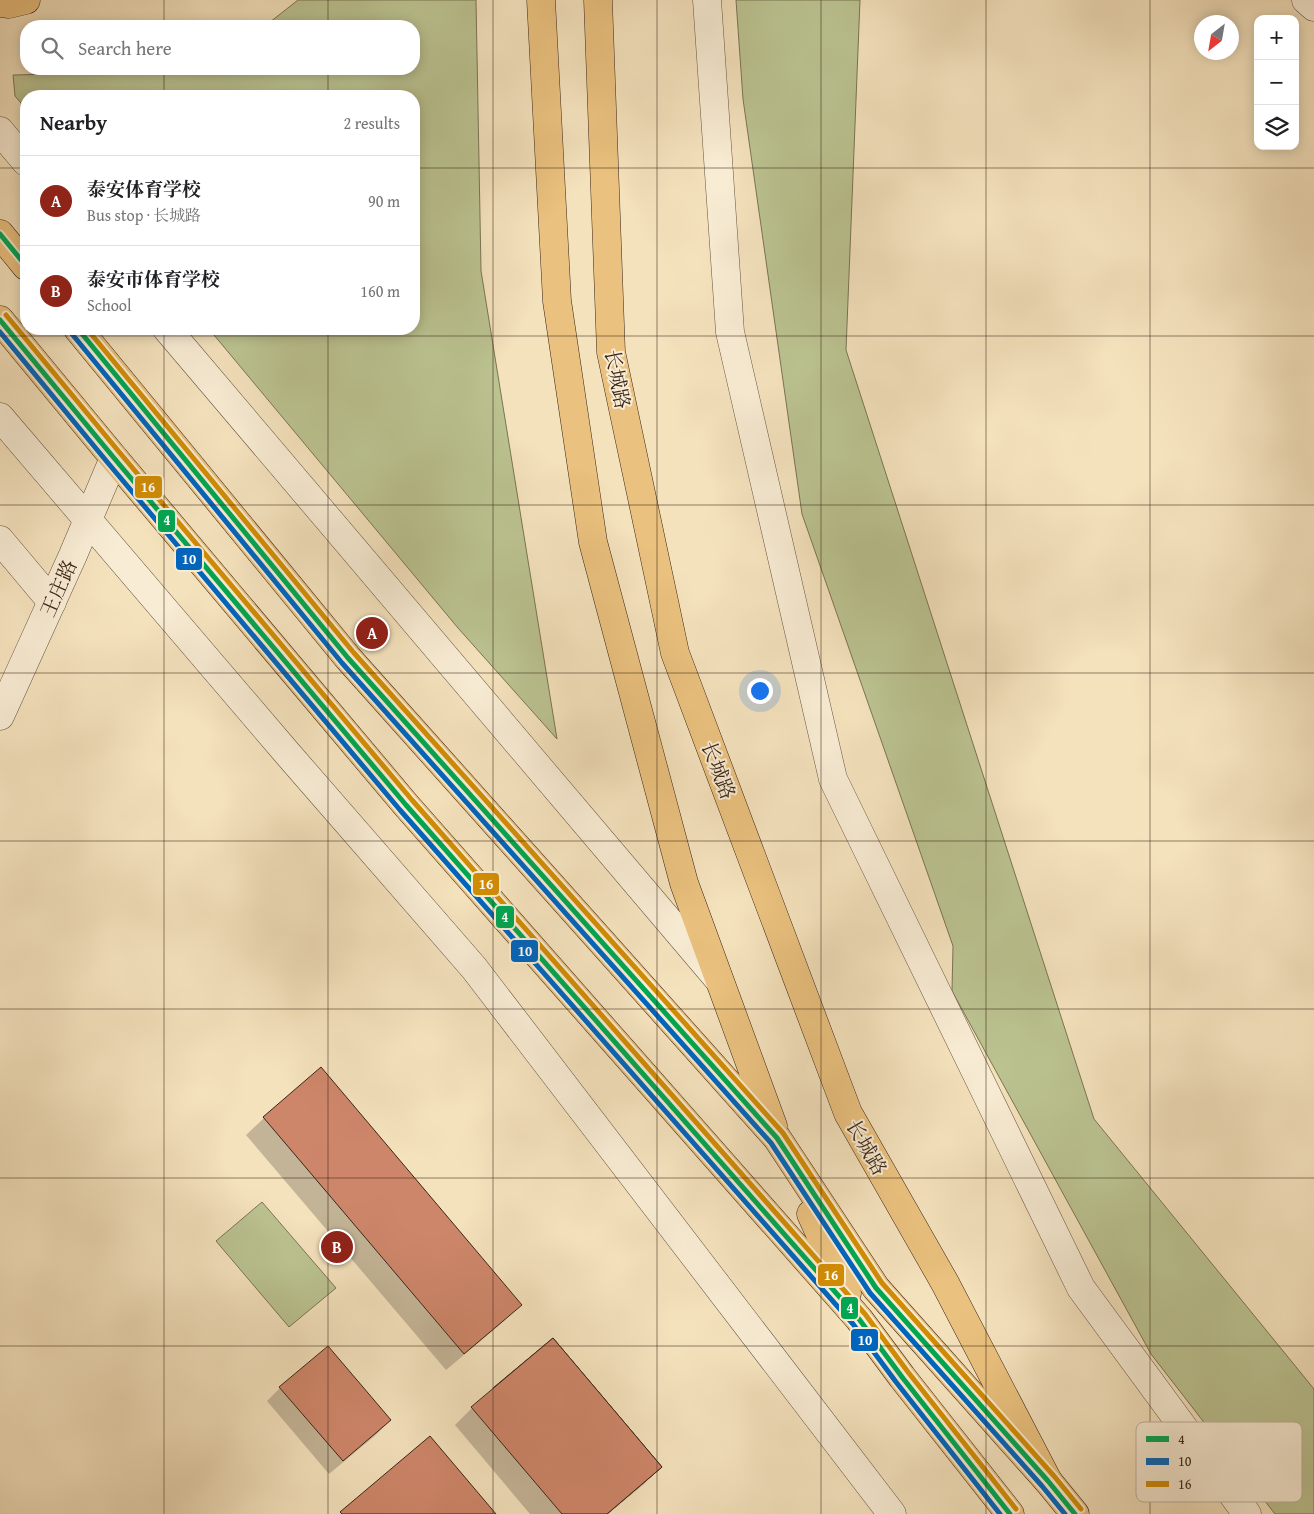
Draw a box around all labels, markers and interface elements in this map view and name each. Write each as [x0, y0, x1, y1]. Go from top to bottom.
north arrow [1194, 15, 1239, 60]
map controls [1254, 15, 1299, 150]
button: + [1254, 15, 1299, 60]
search box [20, 20, 420, 75]
icon: search [38, 34, 66, 62]
text: Search here [78, 34, 172, 62]
button: − [1254, 60, 1299, 105]
button: layers [1254, 105, 1299, 150]
text: Nearby [40, 107, 107, 138]
text: 2 results [343, 111, 400, 135]
text: 泰安体育学校 [87, 175, 201, 203]
text: A [51, 189, 61, 213]
text: 90 m [368, 189, 400, 213]
text: Bus stop · 长城路 [87, 203, 201, 227]
text: 泰安市体育学校 [87, 265, 220, 293]
text: B [51, 279, 61, 303]
text: 160 m [360, 279, 400, 303]
text: School [87, 293, 131, 317]
street label: 长城路 [598, 347, 638, 411]
line badge: 16 [134, 475, 163, 499]
text: 16 [141, 477, 155, 497]
line badge: 4 [157, 509, 176, 533]
text: 4 [163, 510, 171, 530]
line badge: 10 [175, 547, 203, 571]
text: 10 [182, 549, 196, 569]
street label: 王庄路 [33, 555, 83, 621]
pin: A [356, 614, 388, 652]
your location [747, 678, 773, 704]
street label: 长城路 [695, 737, 743, 803]
line badge: 16 [472, 872, 500, 896]
text: 16 [479, 874, 493, 894]
line badge: 4 [495, 905, 515, 929]
text: 4 [501, 907, 509, 927]
line badge: 10 [510, 939, 539, 963]
text: 10 [518, 941, 532, 961]
street label: 长城路 [839, 1114, 895, 1180]
pin: B [321, 1228, 353, 1266]
line badge: 16 [817, 1263, 845, 1287]
text: 16 [824, 1265, 838, 1285]
line badge: 4 [840, 1296, 859, 1320]
text: 4 [846, 1298, 854, 1318]
line badge: 10 [850, 1328, 879, 1352]
text: 10 [858, 1330, 872, 1350]
legend [1136, 1422, 1302, 1502]
text: 4 [1178, 1429, 1185, 1449]
text: 10 [1178, 1451, 1192, 1471]
text: 16 [1178, 1474, 1192, 1494]

